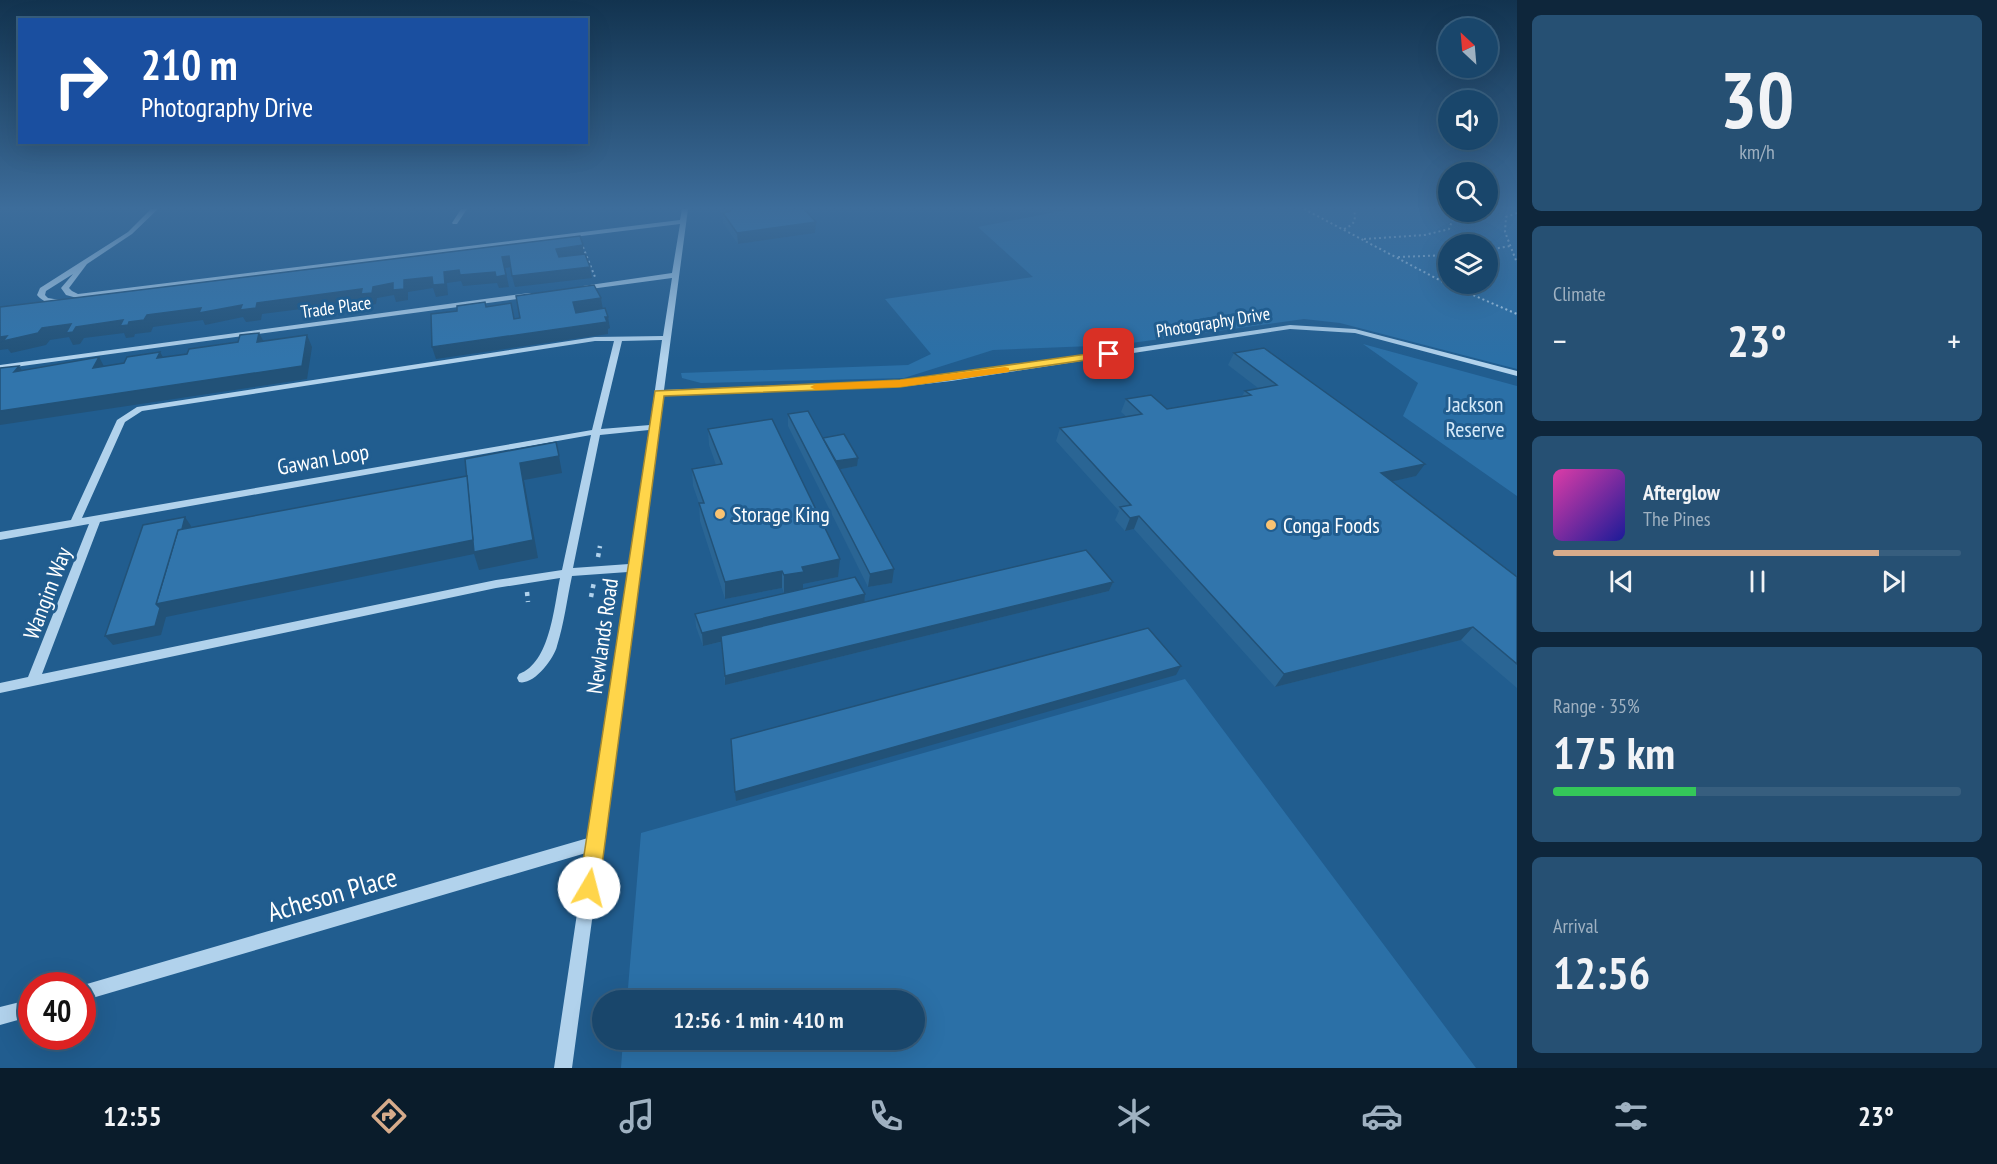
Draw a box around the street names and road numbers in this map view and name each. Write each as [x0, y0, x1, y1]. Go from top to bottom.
street label: Trade Place [299, 291, 373, 323]
street label: Photography Drive [1154, 302, 1272, 342]
street label: Gawan Loop [275, 437, 371, 481]
street label: Wangim Way [17, 542, 78, 643]
street label: Newlands Road [580, 576, 624, 696]
street label: Acheson Place [263, 859, 401, 929]

